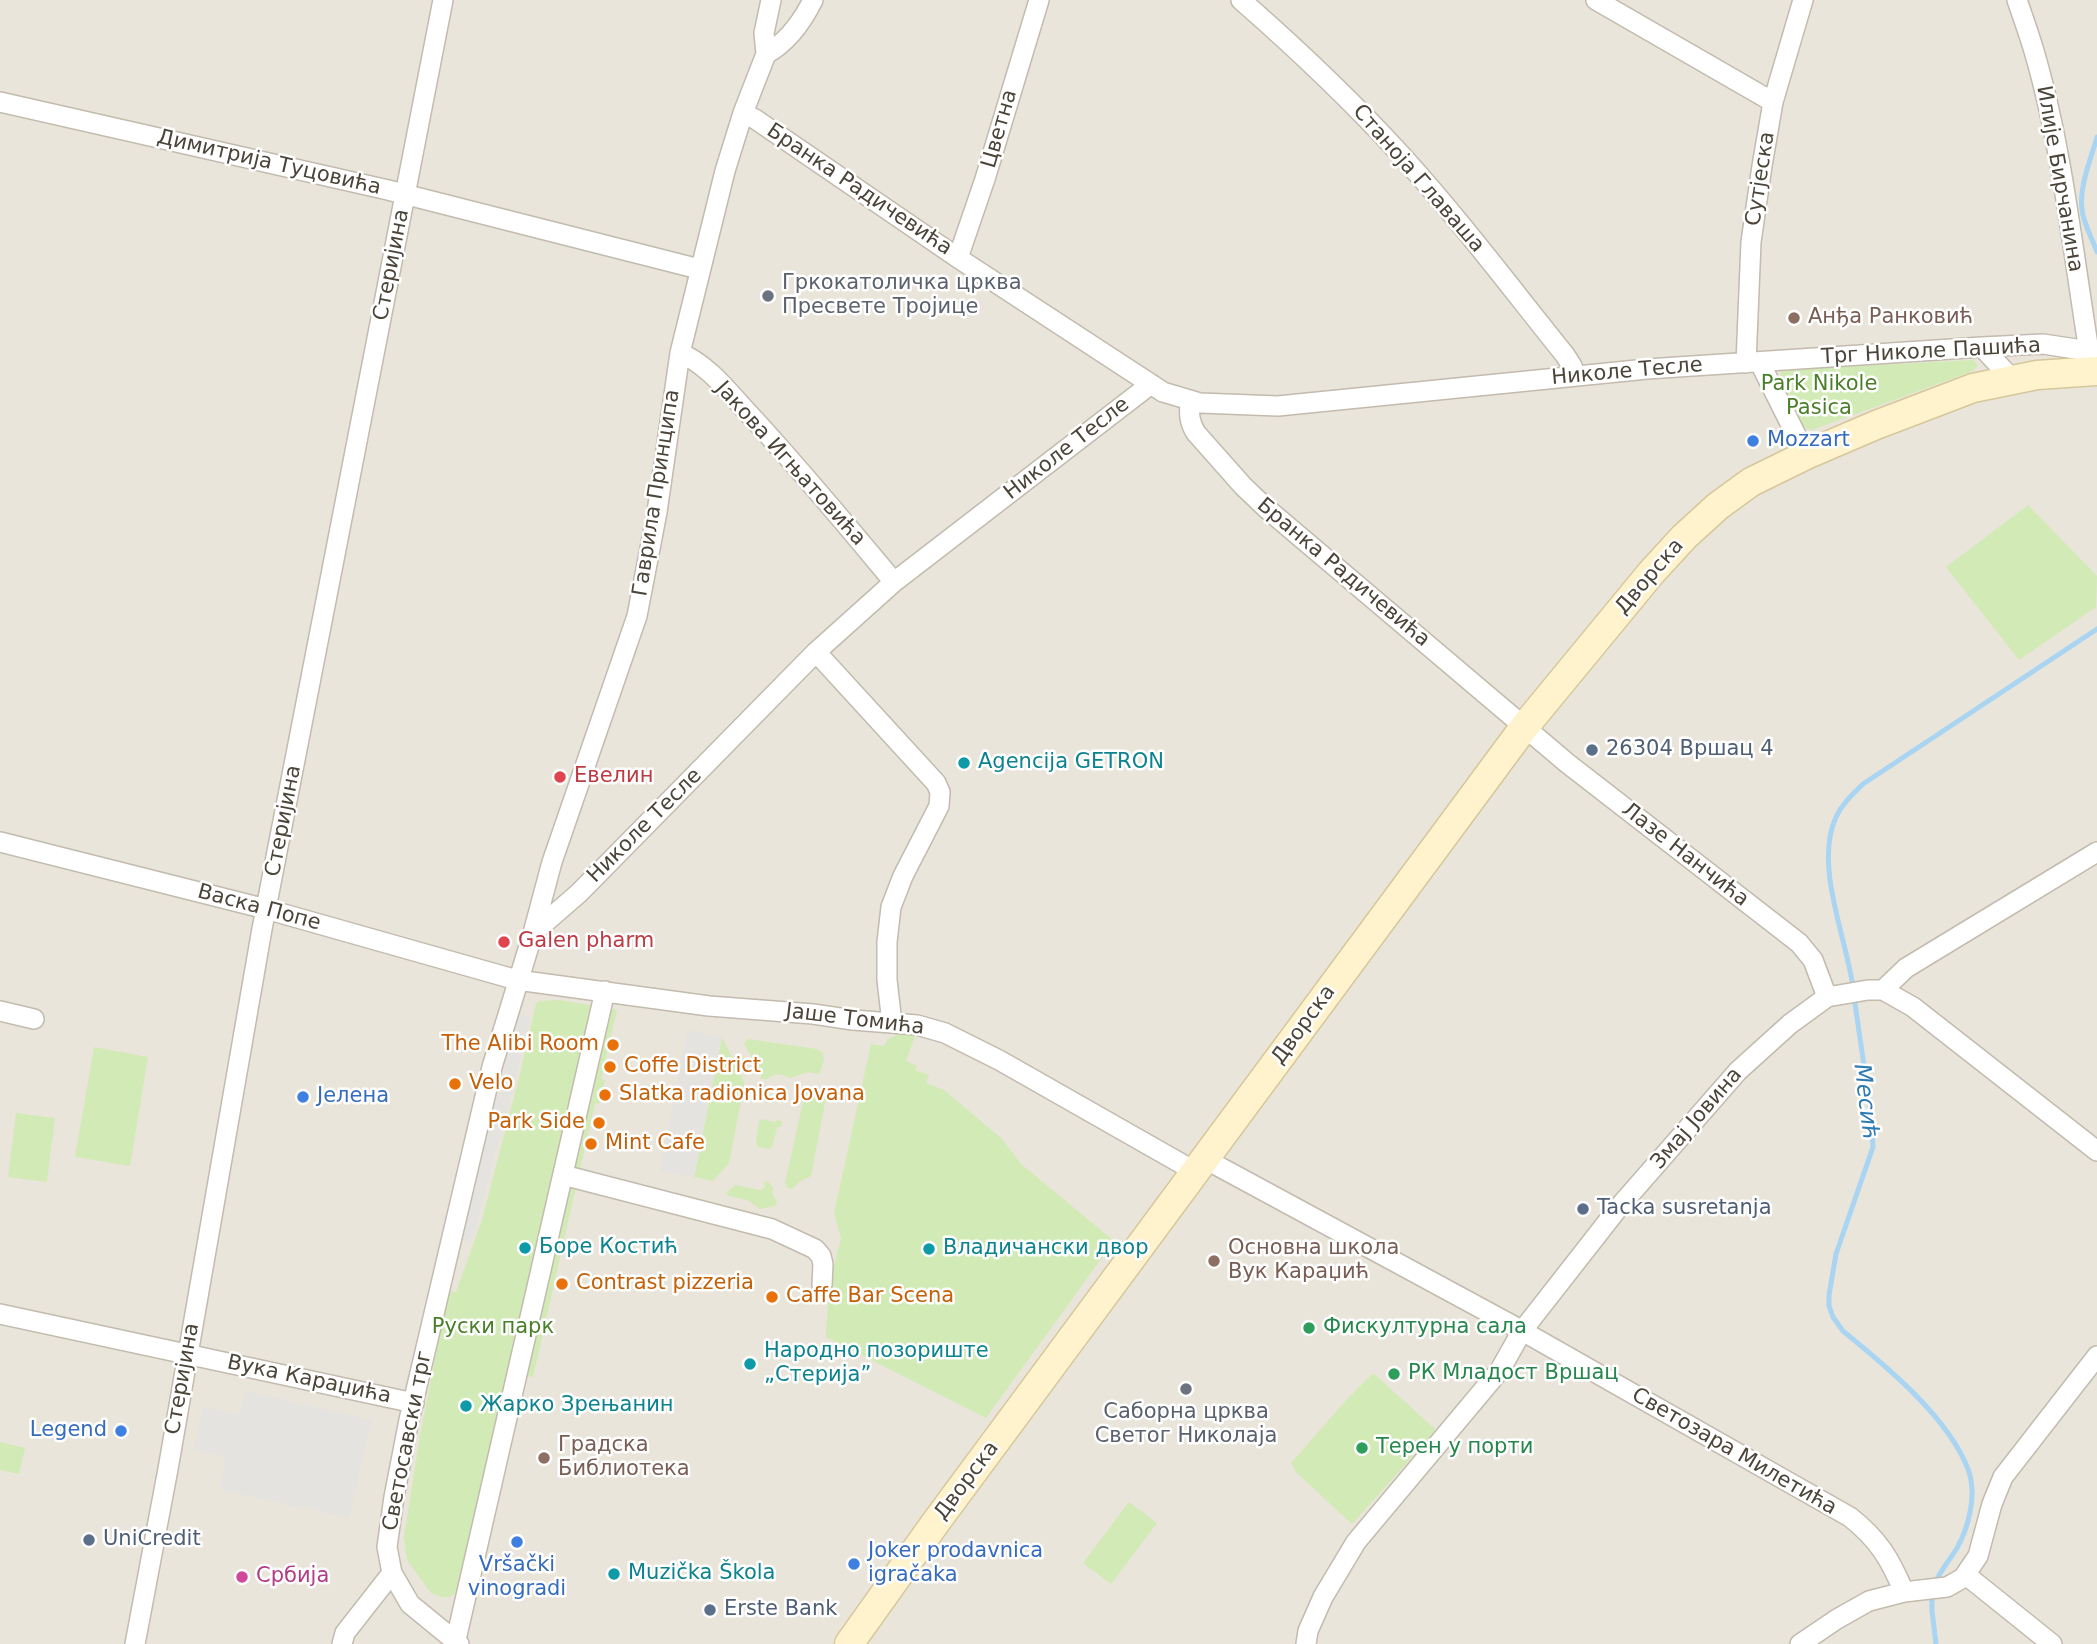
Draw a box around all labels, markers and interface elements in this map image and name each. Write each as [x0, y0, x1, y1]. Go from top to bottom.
street label: Илије Бирчанина [2030, 84, 2088, 274]
street label: Цветна [977, 87, 1023, 171]
street label: Станоја Главаша [1347, 100, 1489, 258]
street label: Бранка Радичевића [762, 119, 956, 261]
street label: Димитрија Туцовића [155, 125, 383, 201]
street label: Сутјеска [1741, 130, 1781, 228]
street label: Стеријина [369, 207, 415, 323]
place label: Гркокатоличка црква Пресвете Тројице [782, 271, 1022, 321]
marker: Гркокатоличка црква Пресвете Тројице [760, 288, 776, 304]
place label: Анђа Ранковић [1808, 305, 1973, 331]
marker: Анђа Ранковић [1786, 310, 1802, 326]
street label: Трг Николе Пашића [1821, 334, 2041, 370]
street label: Николе Тесле [1550, 353, 1704, 391]
park label: Park Nikole Pasica [1761, 372, 1877, 422]
street label: Јакова Игњатовића [709, 377, 871, 551]
street label: Гаврила Принципа [628, 388, 686, 598]
street label: Николе Тесле [1000, 392, 1134, 506]
place label: Mozzart [1767, 428, 1850, 454]
marker: Mozzart [1745, 433, 1761, 449]
street label: Бранка Радичевића [1251, 493, 1435, 653]
street label: Дворска [1610, 534, 1690, 620]
place label: 26304 Вршац 4 [1606, 737, 1774, 763]
marker: 26304 Вршац 4 [1584, 742, 1600, 758]
place label: Agencija GETRON [978, 750, 1164, 776]
marker: Agencija GETRON [956, 755, 972, 771]
street label: Стеријина [261, 763, 307, 879]
street label: Николе Тесле [582, 763, 708, 889]
place label: Евелин [574, 764, 653, 790]
marker: Евелин [552, 769, 568, 785]
street label: Лазе Нанчића [1616, 798, 1754, 912]
street label: Васка Попе [195, 879, 323, 937]
place label: Galen pharm [518, 929, 654, 955]
marker: Galen pharm [496, 934, 512, 950]
street label: Дворска [1267, 980, 1341, 1070]
street label: Јаше Томића [784, 999, 926, 1041]
place label: The Alibi Room [442, 1032, 599, 1058]
marker: The Alibi Room [605, 1037, 621, 1053]
place label: Coffe District [624, 1054, 761, 1080]
marker: Coffe District [602, 1059, 618, 1075]
water label: Месић [1847, 1062, 1883, 1142]
street label: Змај Јовина [1646, 1063, 1748, 1175]
place label: Velo [469, 1071, 513, 1097]
marker: Velo [447, 1076, 463, 1092]
place label: Slatka radionica Jovana [619, 1082, 865, 1108]
place label: Јелена [317, 1084, 389, 1110]
marker: Slatka radionica Jovana [597, 1087, 613, 1103]
marker: Јелена [295, 1089, 311, 1105]
place label: Park Side [488, 1110, 585, 1136]
marker: Park Side [591, 1115, 607, 1131]
place label: Mint Cafe [605, 1131, 705, 1157]
marker: Mint Cafe [583, 1136, 599, 1152]
place label: Tacka susretanja [1597, 1196, 1772, 1222]
marker: Tacka susretanja [1575, 1201, 1591, 1217]
place label: Боре Костић [539, 1235, 678, 1261]
place label: Владичански двор [943, 1236, 1148, 1262]
place label: Основна школа Вук Караџић [1228, 1236, 1399, 1286]
marker: Боре Костић [517, 1240, 533, 1256]
marker: Владичански двор [921, 1241, 937, 1257]
marker: Основна школа Вук Караџић [1206, 1253, 1222, 1269]
place label: Contrast pizzeria [576, 1271, 754, 1297]
marker: Contrast pizzeria [554, 1276, 570, 1292]
place label: Caffe Bar Scena [786, 1284, 954, 1310]
marker: Caffe Bar Scena [764, 1289, 780, 1305]
park label: Руски парк [432, 1315, 554, 1341]
place label: Фискултурна сала [1323, 1315, 1527, 1341]
marker: Фискултурна сала [1301, 1320, 1317, 1336]
street label: Стеријина [161, 1321, 205, 1437]
place label: Народно позориште „Стерија” [764, 1339, 989, 1389]
street label: Светосавски трг [378, 1349, 438, 1533]
street label: Вука Караџића [225, 1350, 393, 1410]
marker: Народно позориште „Стерија” [742, 1356, 758, 1372]
place label: РК Младост Вршац [1408, 1361, 1619, 1387]
marker: РК Младост Вршац [1386, 1366, 1402, 1382]
marker: Саборна црква Светог Николаја [1178, 1381, 1194, 1397]
street label: Светозара Милетића [1627, 1383, 1841, 1521]
place label: Жарко Зрењанин [480, 1393, 674, 1419]
marker: Жарко Зрењанин [458, 1398, 474, 1414]
place label: Саборна црква Светог Николаја [1095, 1400, 1277, 1450]
place label: Legend [30, 1418, 107, 1444]
marker: Legend [113, 1423, 129, 1439]
place label: Градска Библиотека [558, 1433, 690, 1483]
place label: Терен у порти [1376, 1435, 1533, 1461]
street label: Дворска [929, 1437, 1005, 1525]
marker: Терен у порти [1354, 1440, 1370, 1456]
marker: Градска Библиотека [536, 1450, 552, 1466]
place label: UniCredit [103, 1527, 201, 1553]
marker: UniCredit [81, 1532, 97, 1548]
marker: Vršački vinogradi [509, 1534, 525, 1550]
place label: Joker prodavnica igračaka [868, 1539, 1043, 1589]
place label: Vršački vinogradi [468, 1553, 566, 1603]
marker: Joker prodavnica igračaka [846, 1556, 862, 1572]
place label: Muzička Škola [628, 1561, 775, 1587]
place label: Србија [256, 1564, 329, 1590]
marker: Muzička Škola [606, 1566, 622, 1582]
marker: Србија [234, 1569, 250, 1585]
place label: Erste Bank [724, 1597, 837, 1623]
marker: Erste Bank [702, 1602, 718, 1618]

